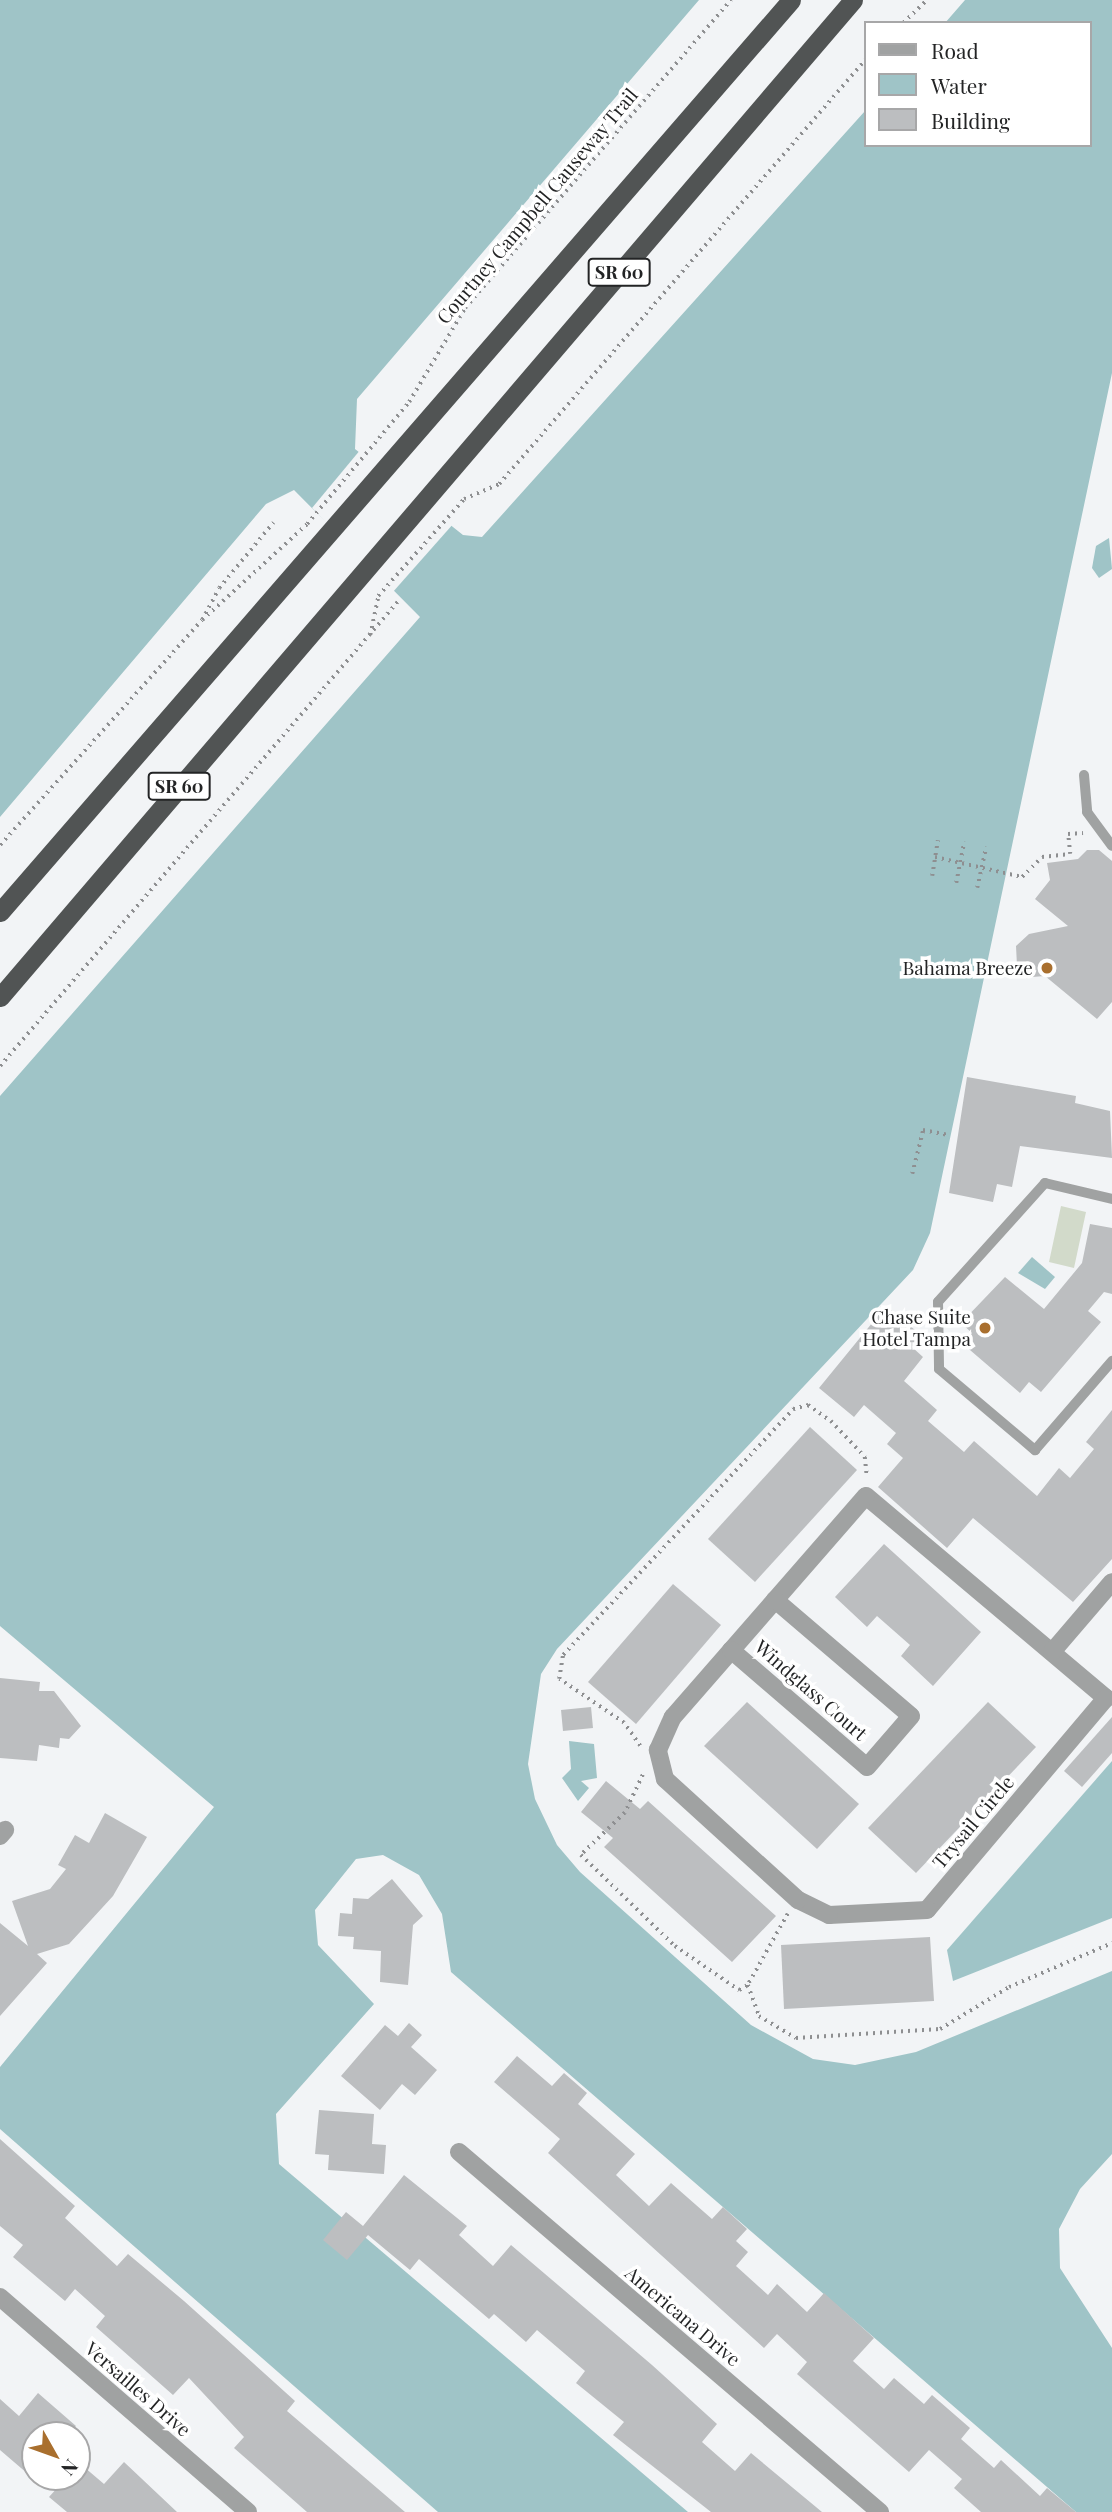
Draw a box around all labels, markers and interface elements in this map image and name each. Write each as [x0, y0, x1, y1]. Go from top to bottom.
legend [864, 21, 1091, 147]
text: Road [931, 36, 979, 64]
text: Water [931, 71, 987, 99]
street label: Courtney Campbell Causeway Trail [431, 83, 643, 329]
text: Building [931, 106, 1010, 134]
road number: SR 60 [588, 258, 650, 286]
road number: SR 60 [148, 772, 210, 800]
place label: Bahama Breeze [902, 957, 1033, 979]
marker: Bahama Breeze [1039, 960, 1055, 976]
place label: Chase Suite Hotel Tampa [862, 1306, 971, 1350]
marker: Chase Suite Hotel Tampa [977, 1320, 993, 1336]
street label: Windglass Court [750, 1635, 872, 1745]
street label: Trysail Circle [928, 1771, 1018, 1873]
street label: Americana Drive [621, 2261, 745, 2371]
street label: Versailles Drive [81, 2337, 195, 2441]
north arrow [21, 2421, 91, 2491]
text: N [56, 2455, 85, 2482]

